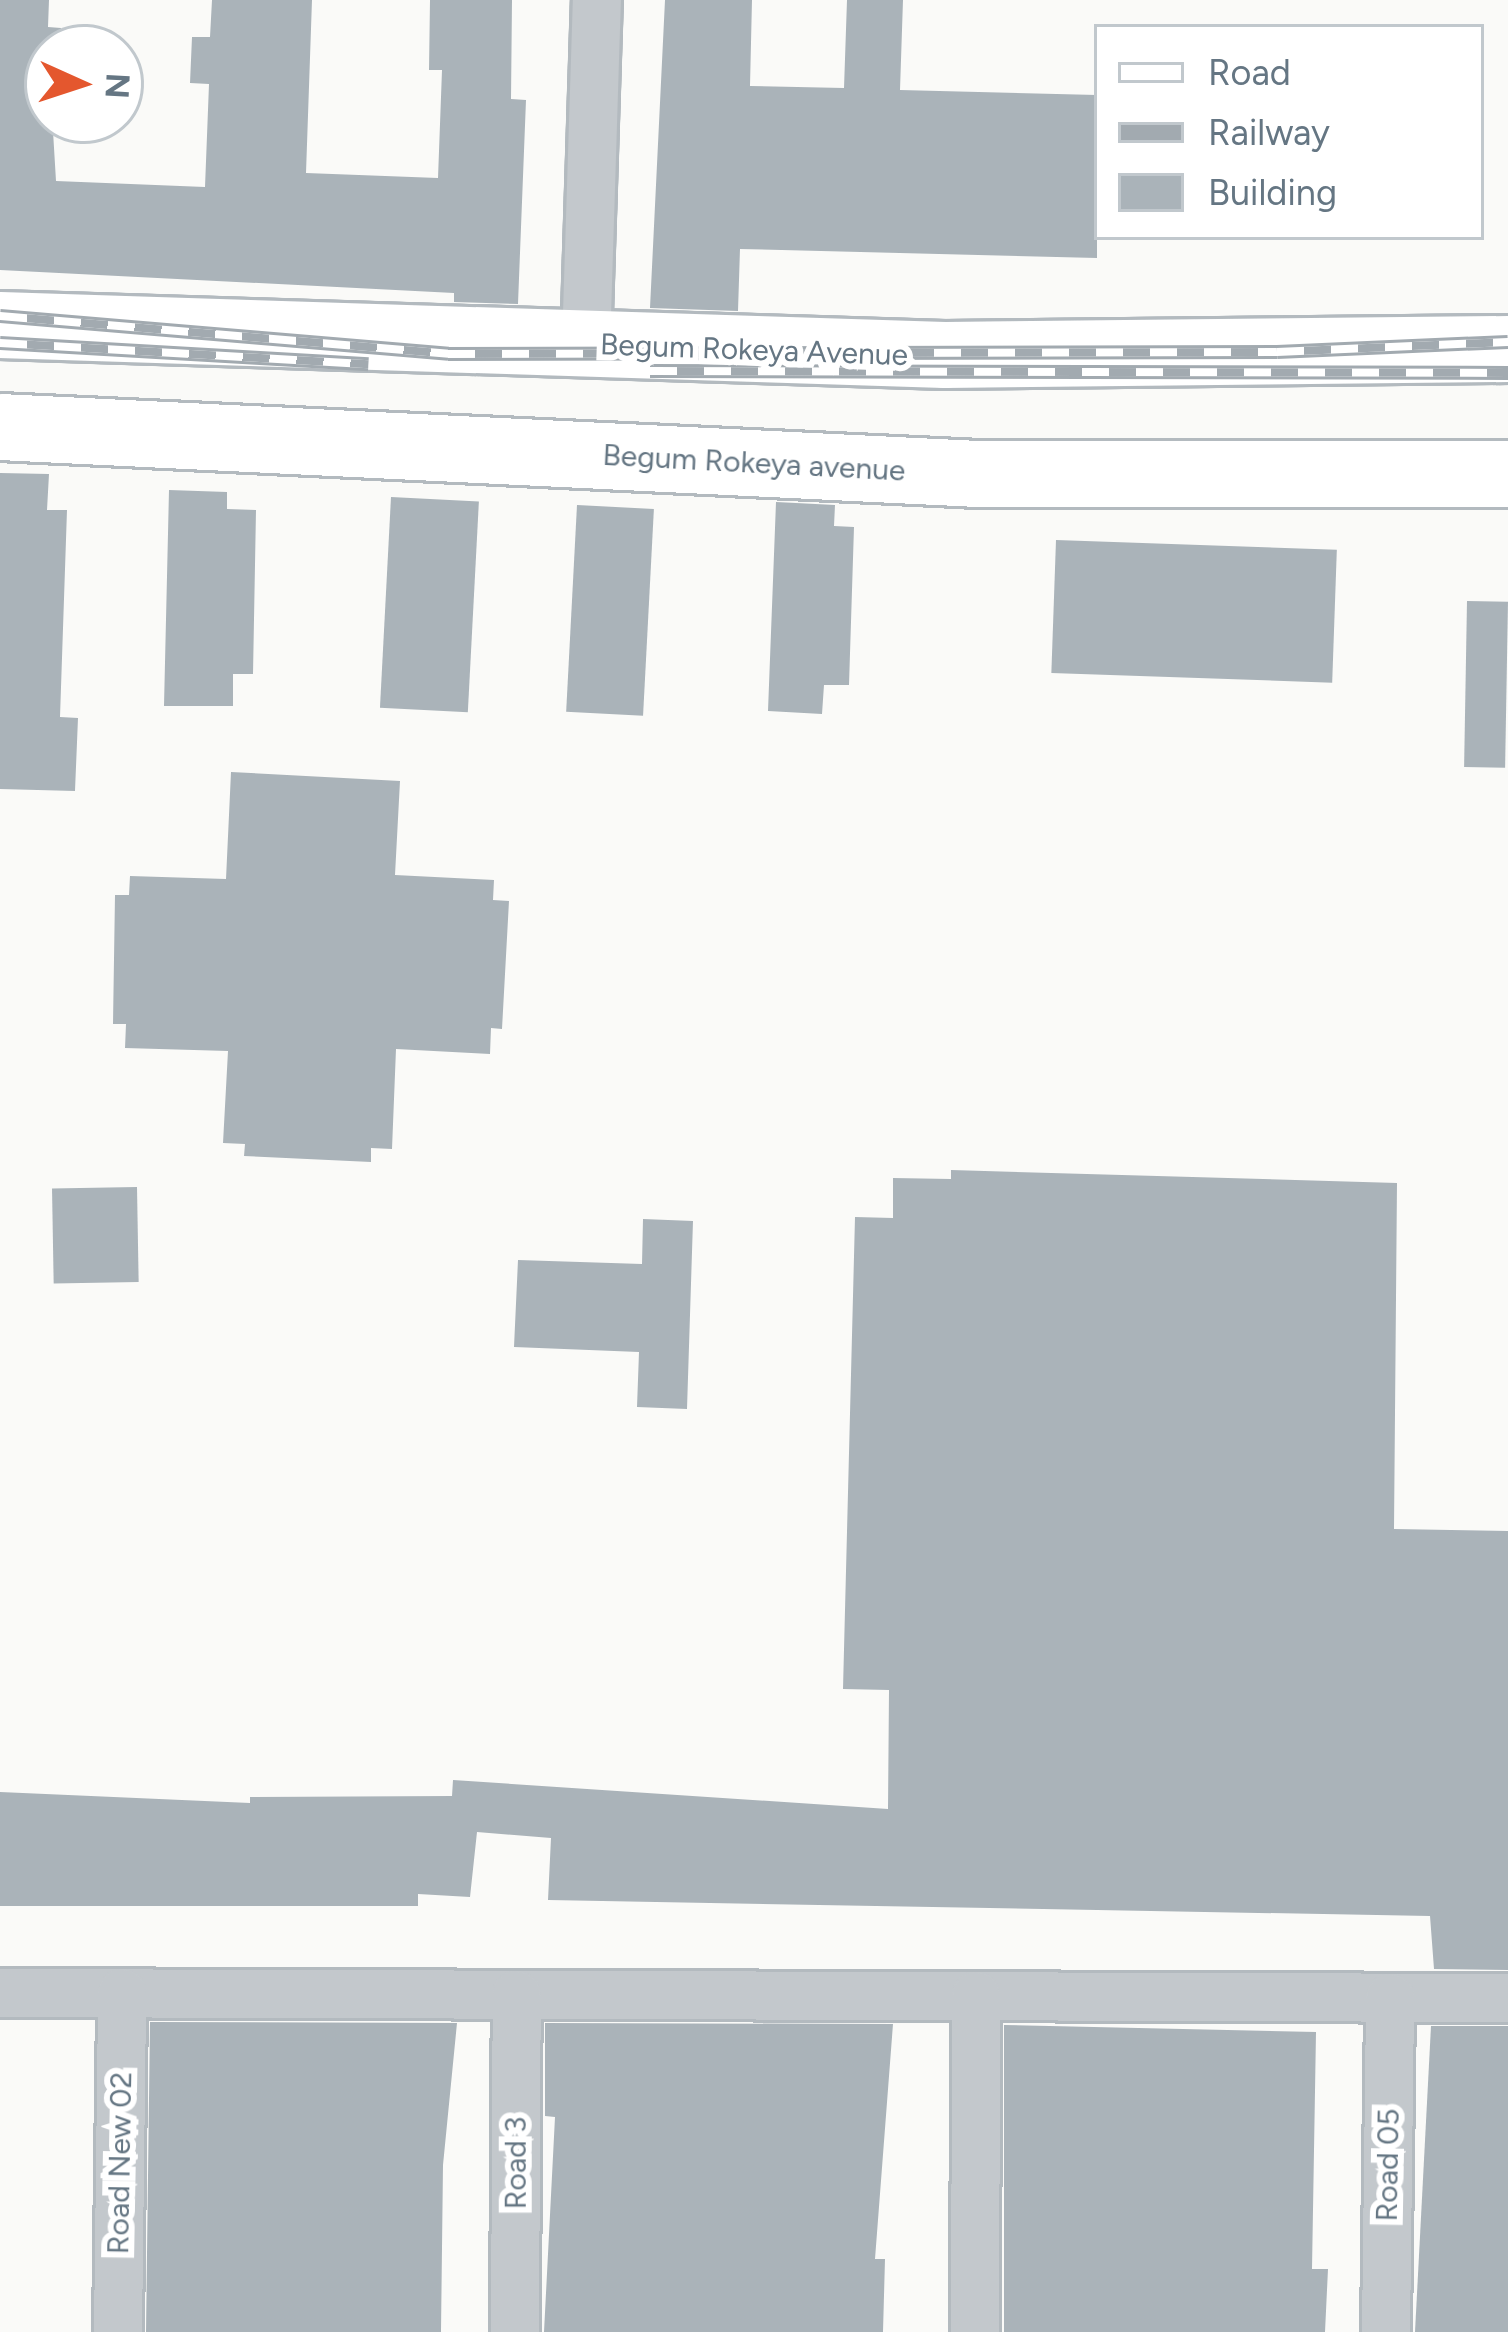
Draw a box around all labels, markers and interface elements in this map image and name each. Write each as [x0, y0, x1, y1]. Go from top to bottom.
north arrow [24, 24, 144, 144]
legend [1094, 24, 1484, 240]
text: Road [1208, 51, 1291, 94]
text: N [97, 72, 138, 100]
text: Railway [1208, 111, 1330, 154]
text: Building [1208, 171, 1337, 214]
street label: Begum Rokeya Avenue [599, 327, 909, 373]
street label: Begum Rokeya avenue [602, 437, 906, 489]
street label: Road New 02 [100, 2071, 140, 2255]
street label: Road 05 [1369, 2108, 1407, 2222]
street label: Road 3 [498, 2117, 534, 2209]

